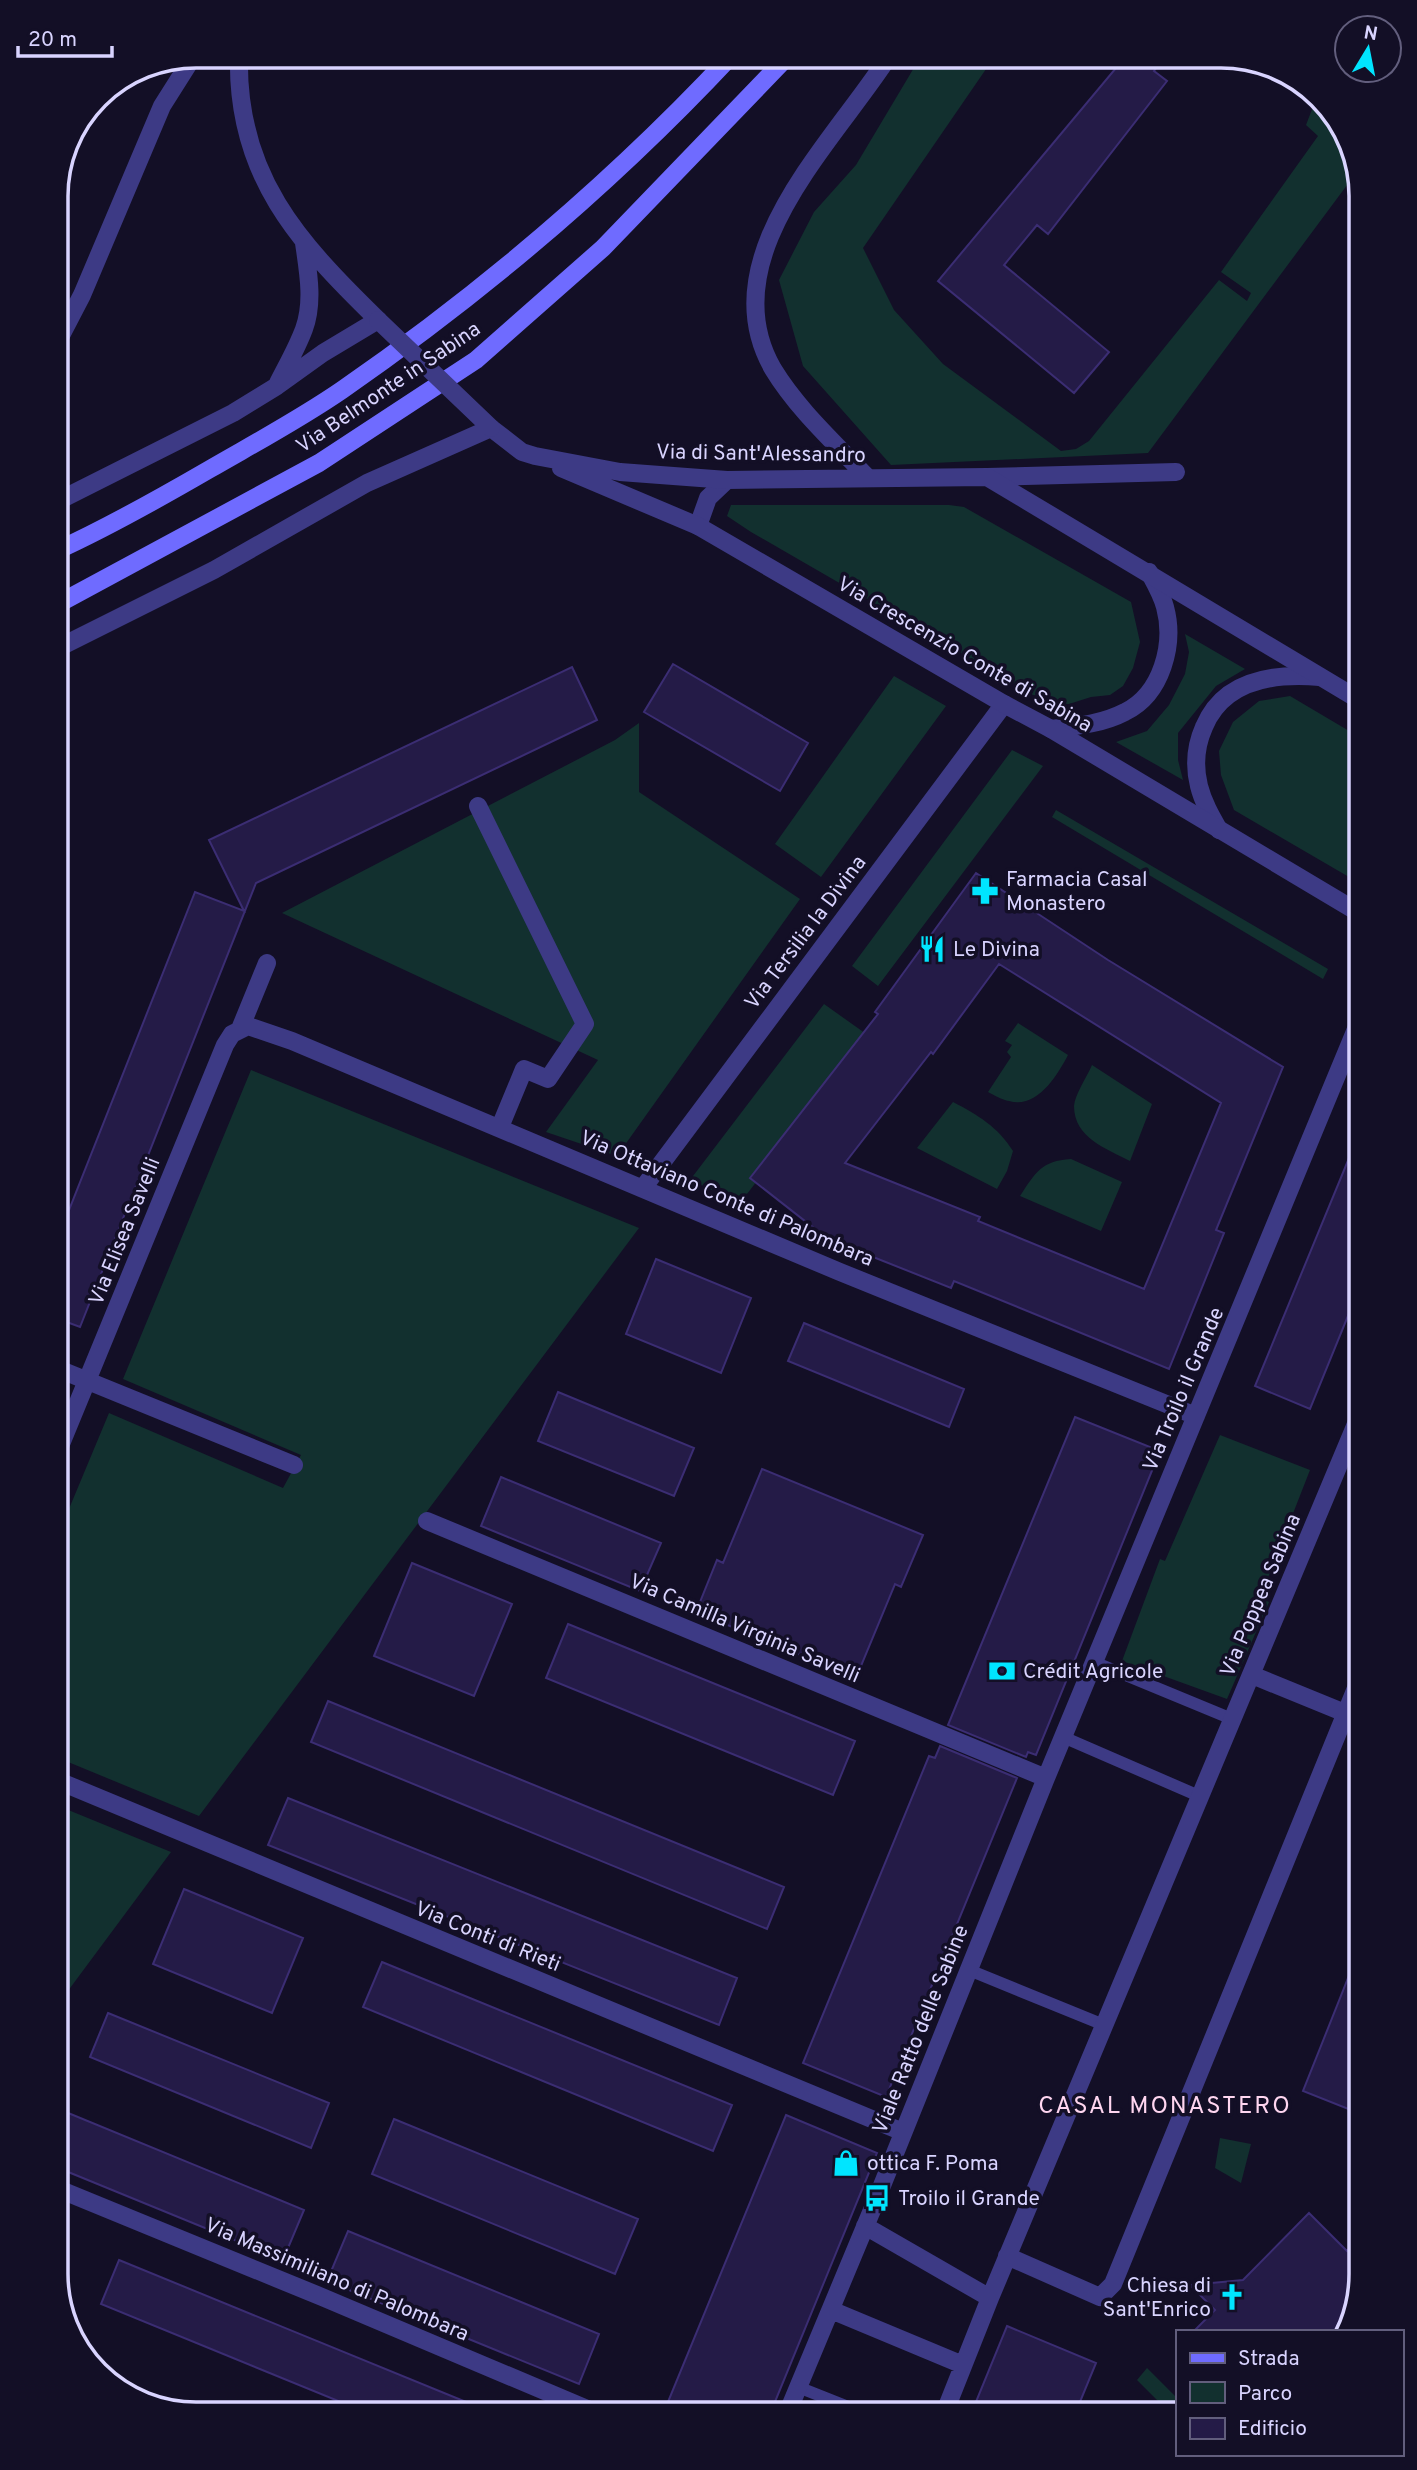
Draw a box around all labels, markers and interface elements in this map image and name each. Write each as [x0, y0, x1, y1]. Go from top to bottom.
scale bar [18, 14, 112, 58]
north arrow [1333, 14, 1403, 84]
text: N [1362, 21, 1379, 47]
text: 20 m [28, 27, 77, 54]
street label: Via Belmonte in Sabina [291, 316, 486, 460]
street label: Via di Sant'Alessandro [656, 439, 866, 470]
street label: Via Crescenzio Conte di Sabina [832, 571, 1097, 740]
street label: Via Tersilia la Divina [739, 850, 873, 1015]
place label: Farmacia Casal Monastero [1006, 867, 1147, 918]
pharmacy icon: Farmacia Casal Monastero [970, 876, 1000, 906]
restaurant icon: Le Divina [917, 934, 947, 964]
place label: Le Divina [953, 937, 1040, 964]
street label: Via Ottaviano Conte di Palombara [575, 1125, 877, 1274]
street label: Via Elisea Savelli [83, 1154, 167, 1309]
street label: Via Troilo il Grande [1138, 1303, 1231, 1476]
street label: Via Poppea Sabina [1215, 1510, 1308, 1681]
street label: Via Camilla Virginia Savelli [625, 1569, 864, 1690]
bank icon: Crédit Agricole [987, 1656, 1017, 1686]
place label: Crédit Agricole [1023, 1659, 1163, 1686]
street label: Via Conti di Rieti [411, 1896, 564, 1979]
street label: Viale Ratto delle Sabine [867, 1921, 976, 2138]
district label: CASAL MONASTERO [1038, 2092, 1292, 2122]
shop icon: ottica F. Poma [831, 2148, 861, 2178]
place label: ottica F. Poma [867, 2151, 999, 2178]
bus stop icon: Troilo il Grande [862, 2183, 892, 2213]
place label: Troilo il Grande [898, 2186, 1040, 2213]
street label: Via Massimiliano di Palombara [200, 2212, 473, 2348]
place label: Chiesa di Sant'Enrico [1103, 2273, 1211, 2324]
church icon: Chiesa di Sant'Enrico [1217, 2282, 1247, 2312]
legend [1176, 2330, 1403, 2456]
text: Strada [1238, 2346, 1299, 2373]
text: Parco [1238, 2381, 1292, 2408]
text: Edificio [1238, 2416, 1307, 2443]

